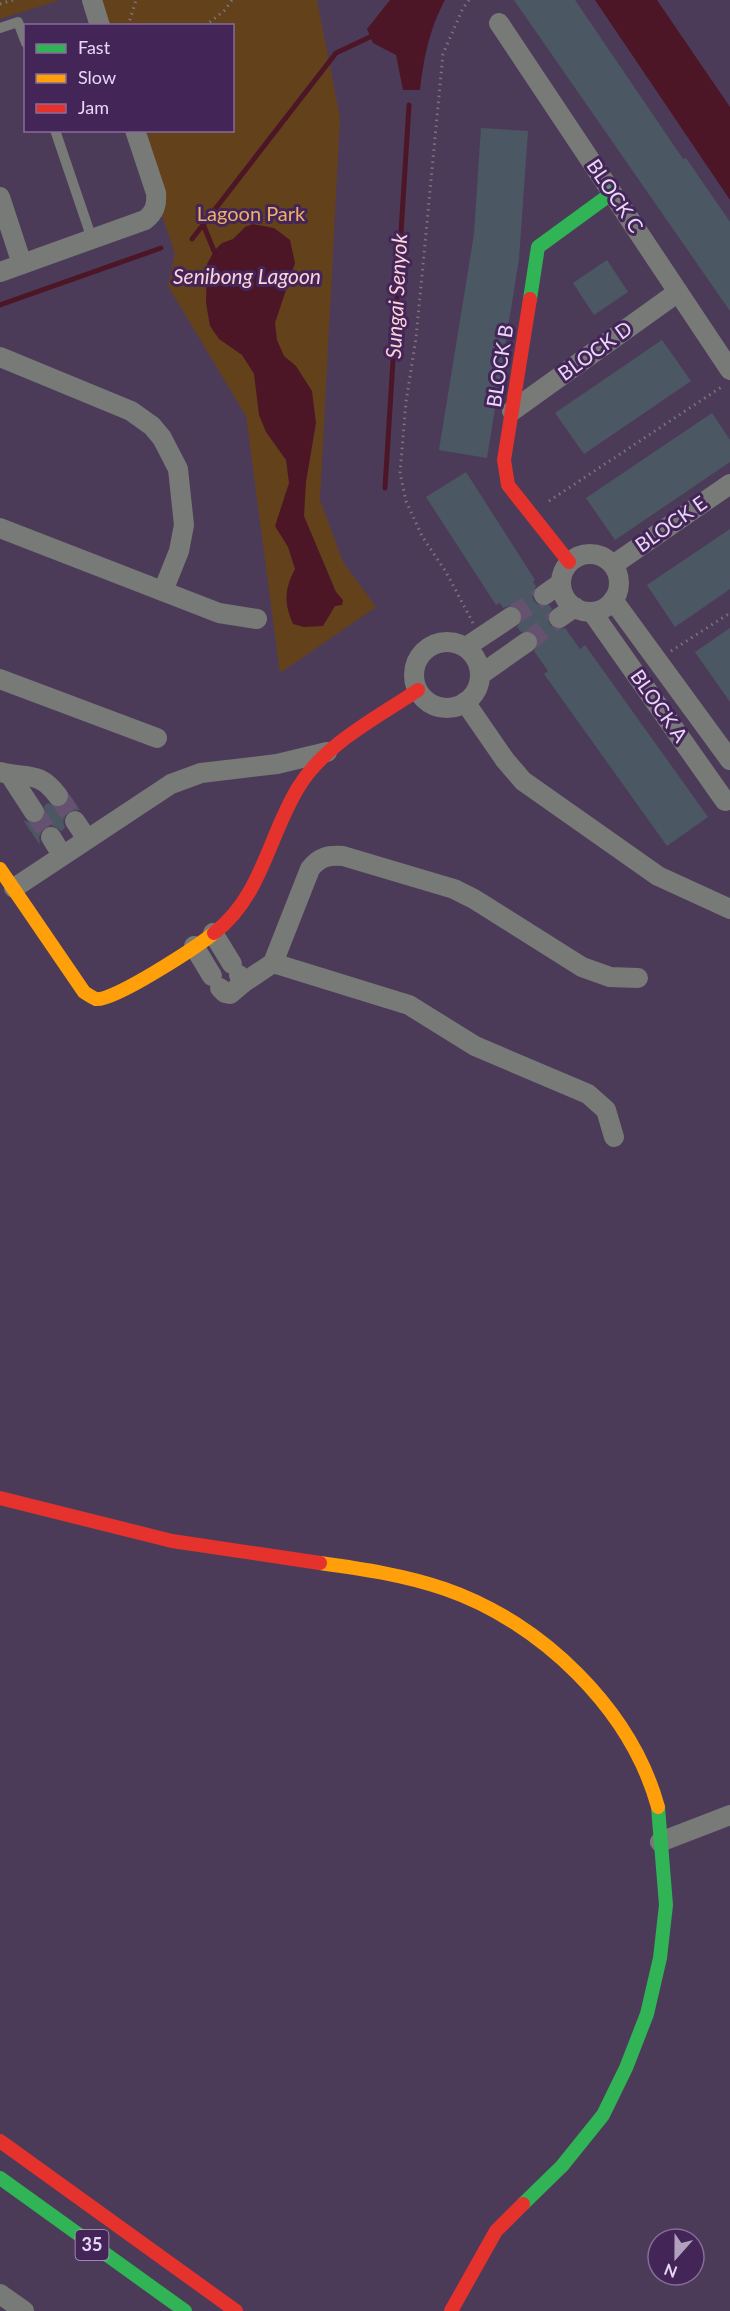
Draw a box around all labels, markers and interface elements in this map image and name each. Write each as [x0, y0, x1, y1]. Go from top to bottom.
legend [24, 24, 234, 132]
text: Fast [78, 36, 111, 58]
text: Slow [78, 66, 116, 88]
text: Jam [78, 96, 109, 118]
street label: BLOCK C [582, 154, 649, 237]
park label: Lagoon Park [197, 201, 306, 225]
water label: Sungai Senyok [380, 232, 411, 359]
water label: Senibong Lagoon [173, 263, 321, 288]
street label: BLOCK D [553, 315, 636, 385]
street label: BLOCK B [481, 323, 517, 409]
street label: BLOCK E [630, 490, 711, 556]
street label: BLOCK A [626, 664, 694, 747]
north arrow [646, 2227, 706, 2287]
road number: 35 [76, 2230, 109, 2260]
text: N [661, 2260, 680, 2283]

